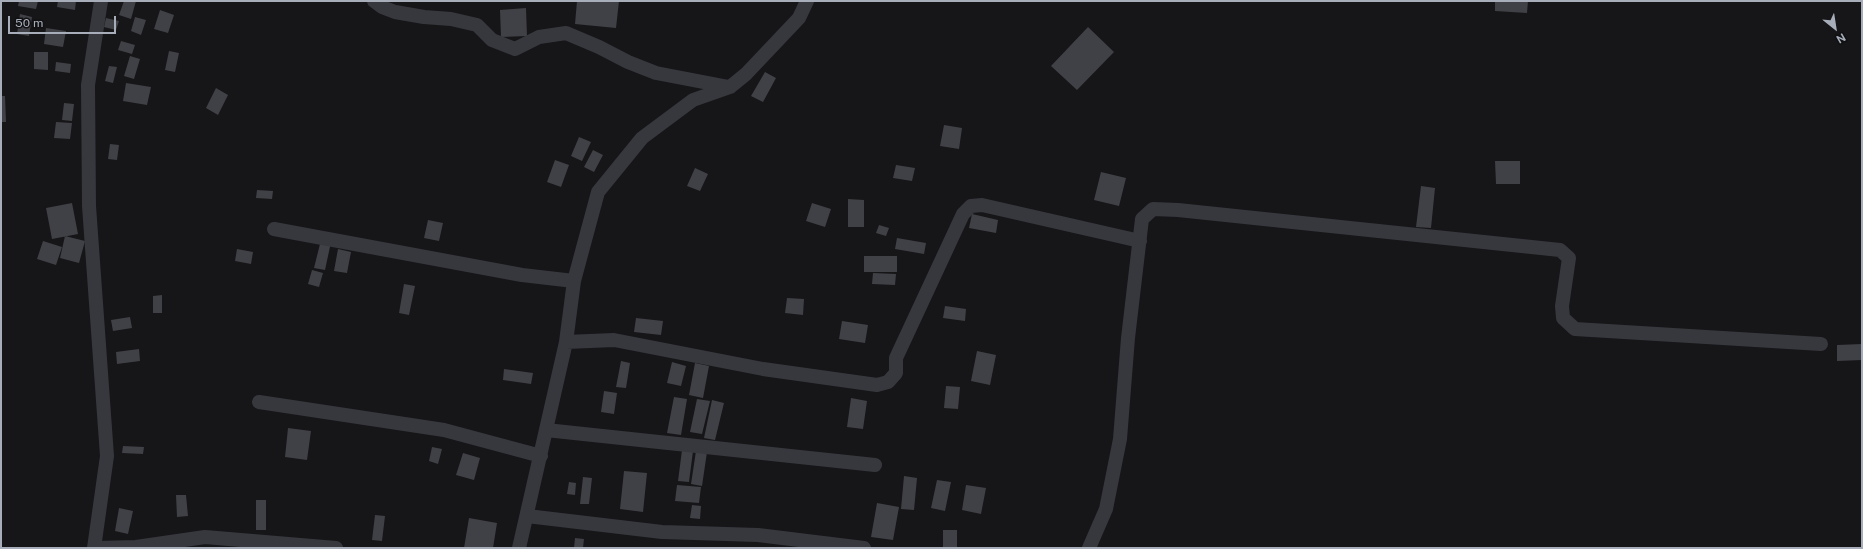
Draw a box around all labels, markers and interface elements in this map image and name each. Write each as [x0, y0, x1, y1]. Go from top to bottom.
scale bar [10, 8, 118, 34]
north arrow [1815, 8, 1855, 48]
text: 50 m [15, 16, 43, 30]
text: N [1834, 31, 1848, 46]

